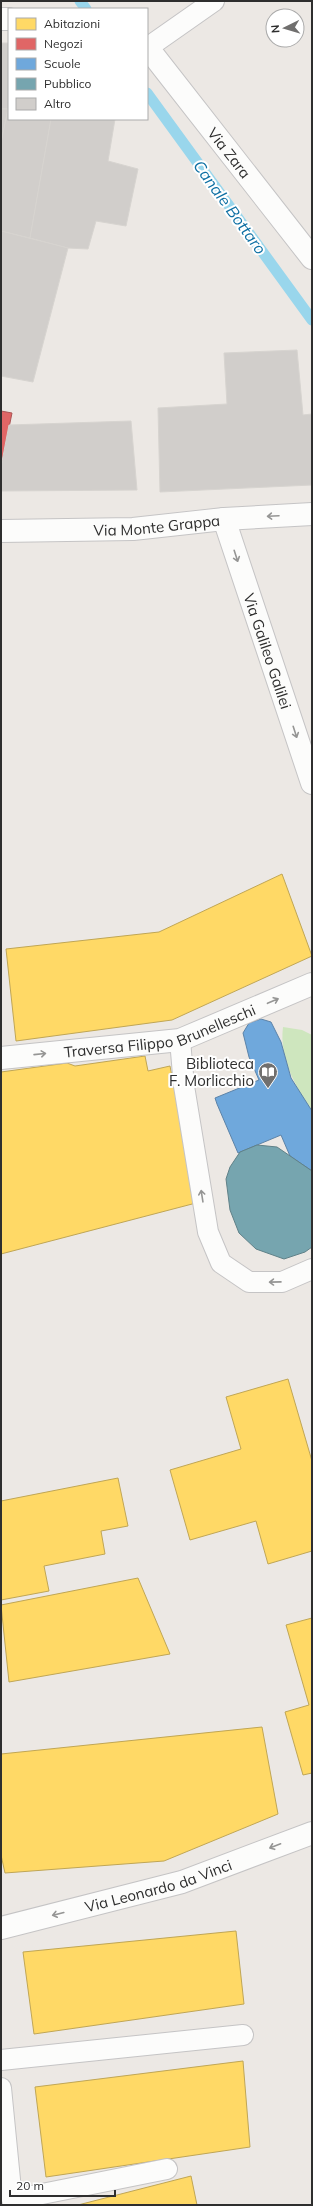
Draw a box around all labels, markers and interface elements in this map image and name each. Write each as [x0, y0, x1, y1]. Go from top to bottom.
legend [8, 8, 148, 120]
north arrow [265, 8, 305, 48]
text: Abitazioni [44, 16, 100, 31]
text: N [268, 24, 282, 34]
text: Negozi [44, 36, 83, 51]
text: Scuole [44, 56, 81, 71]
text: Pubblico [44, 76, 92, 91]
text: Altro [44, 96, 71, 111]
street label: Via Zara [204, 123, 255, 182]
water label: Canale Bottaro [189, 156, 271, 258]
street label: Via Monte Grappa [93, 510, 221, 539]
one-way arrow [267, 513, 280, 520]
one-way arrow [233, 549, 240, 562]
street label: Via Galileo Galilei [240, 591, 296, 711]
one-way arrow [292, 725, 299, 738]
one-way arrow [267, 996, 279, 1004]
street label: Traversa Filippo Brunelleschi [63, 1000, 258, 1061]
one-way arrow [33, 1050, 46, 1058]
place label: Biblioteca F. Morlicchio [169, 1054, 254, 1090]
library icon: Biblioteca F. Morlicchio [257, 1061, 279, 1089]
one-way arrow [198, 1190, 206, 1203]
one-way arrow [269, 1278, 282, 1286]
one-way arrow [270, 1843, 282, 1851]
street label: Via Leonardo da Vinci [83, 1855, 234, 1916]
one-way arrow [52, 1911, 65, 1918]
scale bar [10, 2172, 115, 2198]
text: 20 m [16, 2178, 44, 2193]

